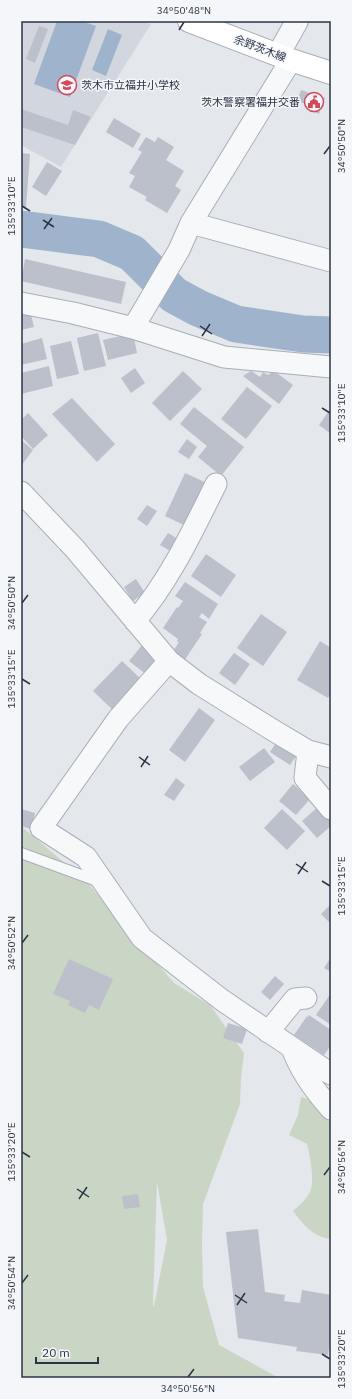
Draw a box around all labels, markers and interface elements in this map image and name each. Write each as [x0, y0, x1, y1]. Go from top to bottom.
text: 34°50'48"N [157, 4, 211, 17]
street label: 余野茨木線 [232, 32, 288, 64]
school or university icon: 茨木市立福井小学校 [56, 74, 78, 96]
place label: 茨木市立福井小学校 [81, 78, 180, 92]
public building icon: 茨木警察署福井交番 [303, 91, 325, 113]
place label: 茨木警察署福井交番 [201, 95, 300, 109]
text: 34°50'50"N [335, 119, 348, 173]
text: 135°33'10"E [5, 176, 18, 236]
text: 135°33'10"E [335, 383, 348, 443]
text: 34°50'50"N [5, 576, 18, 630]
text: 135°33'15"E [5, 649, 18, 709]
text: 135°33'15"E [335, 856, 348, 916]
text: 34°50'52"N [5, 916, 18, 970]
text: 135°33'20"E [5, 1122, 18, 1182]
text: 34°50'56"N [335, 1140, 348, 1194]
text: 34°50'54"N [5, 1256, 18, 1310]
text: 135°33'20"E [335, 1329, 348, 1389]
scale bar [36, 1339, 98, 1365]
text: 20 m [42, 1345, 70, 1360]
text: 34°50'56"N [161, 1382, 215, 1395]

